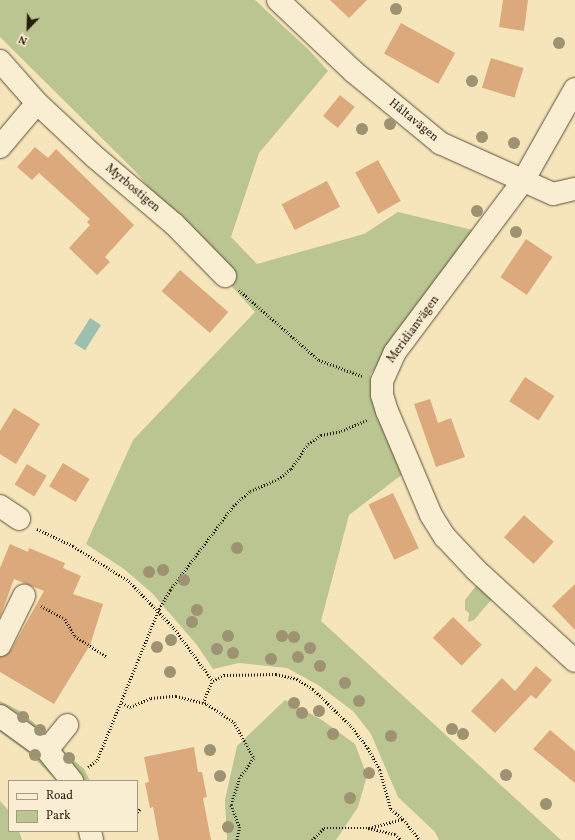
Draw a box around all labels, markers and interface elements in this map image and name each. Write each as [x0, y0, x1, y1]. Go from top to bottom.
north arrow [8, 8, 48, 48]
text: N [17, 31, 30, 48]
street label: Håltavägen [385, 97, 441, 145]
street label: Myrbostigen [102, 162, 162, 216]
street label: Meridianvägen [385, 294, 443, 366]
legend [8, 780, 138, 832]
text: Road [46, 788, 73, 804]
text: Park [46, 808, 71, 824]

